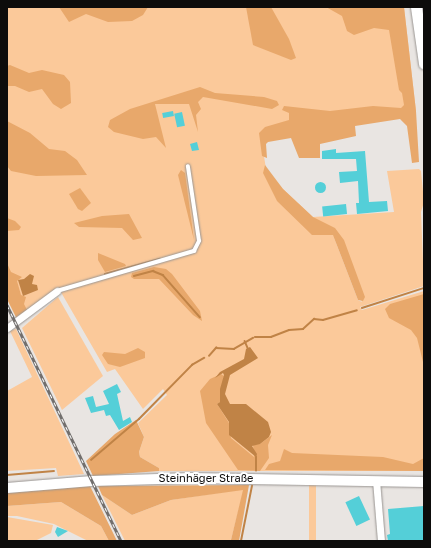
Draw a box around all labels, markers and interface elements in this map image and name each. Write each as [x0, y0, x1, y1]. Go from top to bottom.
street label: Steinhäger Straße [159, 471, 253, 485]

